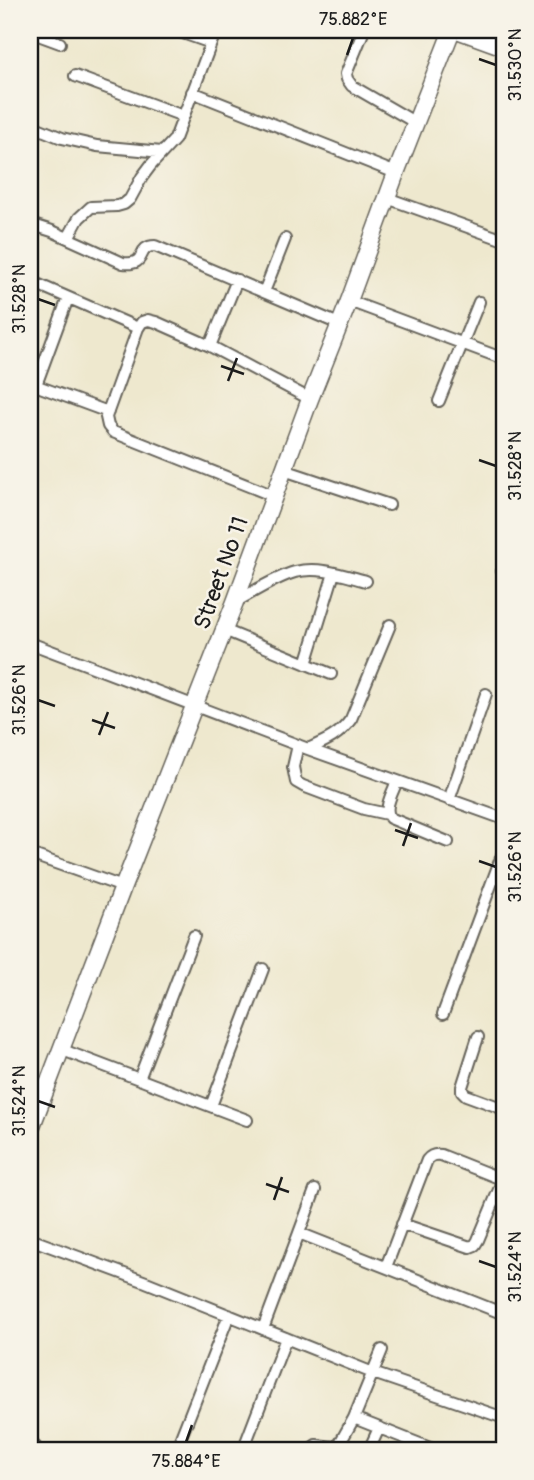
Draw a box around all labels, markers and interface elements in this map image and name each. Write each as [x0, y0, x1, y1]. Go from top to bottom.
text: 75.882°E [319, 8, 387, 31]
text: 31.530°N [504, 28, 527, 102]
text: 31.528°N [8, 264, 31, 334]
text: 31.528°N [504, 431, 527, 501]
street label: Street No 11 [187, 512, 255, 634]
text: 31.526°N [8, 664, 31, 736]
text: 31.526°N [504, 831, 527, 903]
text: 31.524°N [8, 1065, 31, 1137]
text: 31.524°N [504, 1231, 527, 1303]
text: 75.884°E [151, 1450, 221, 1473]

